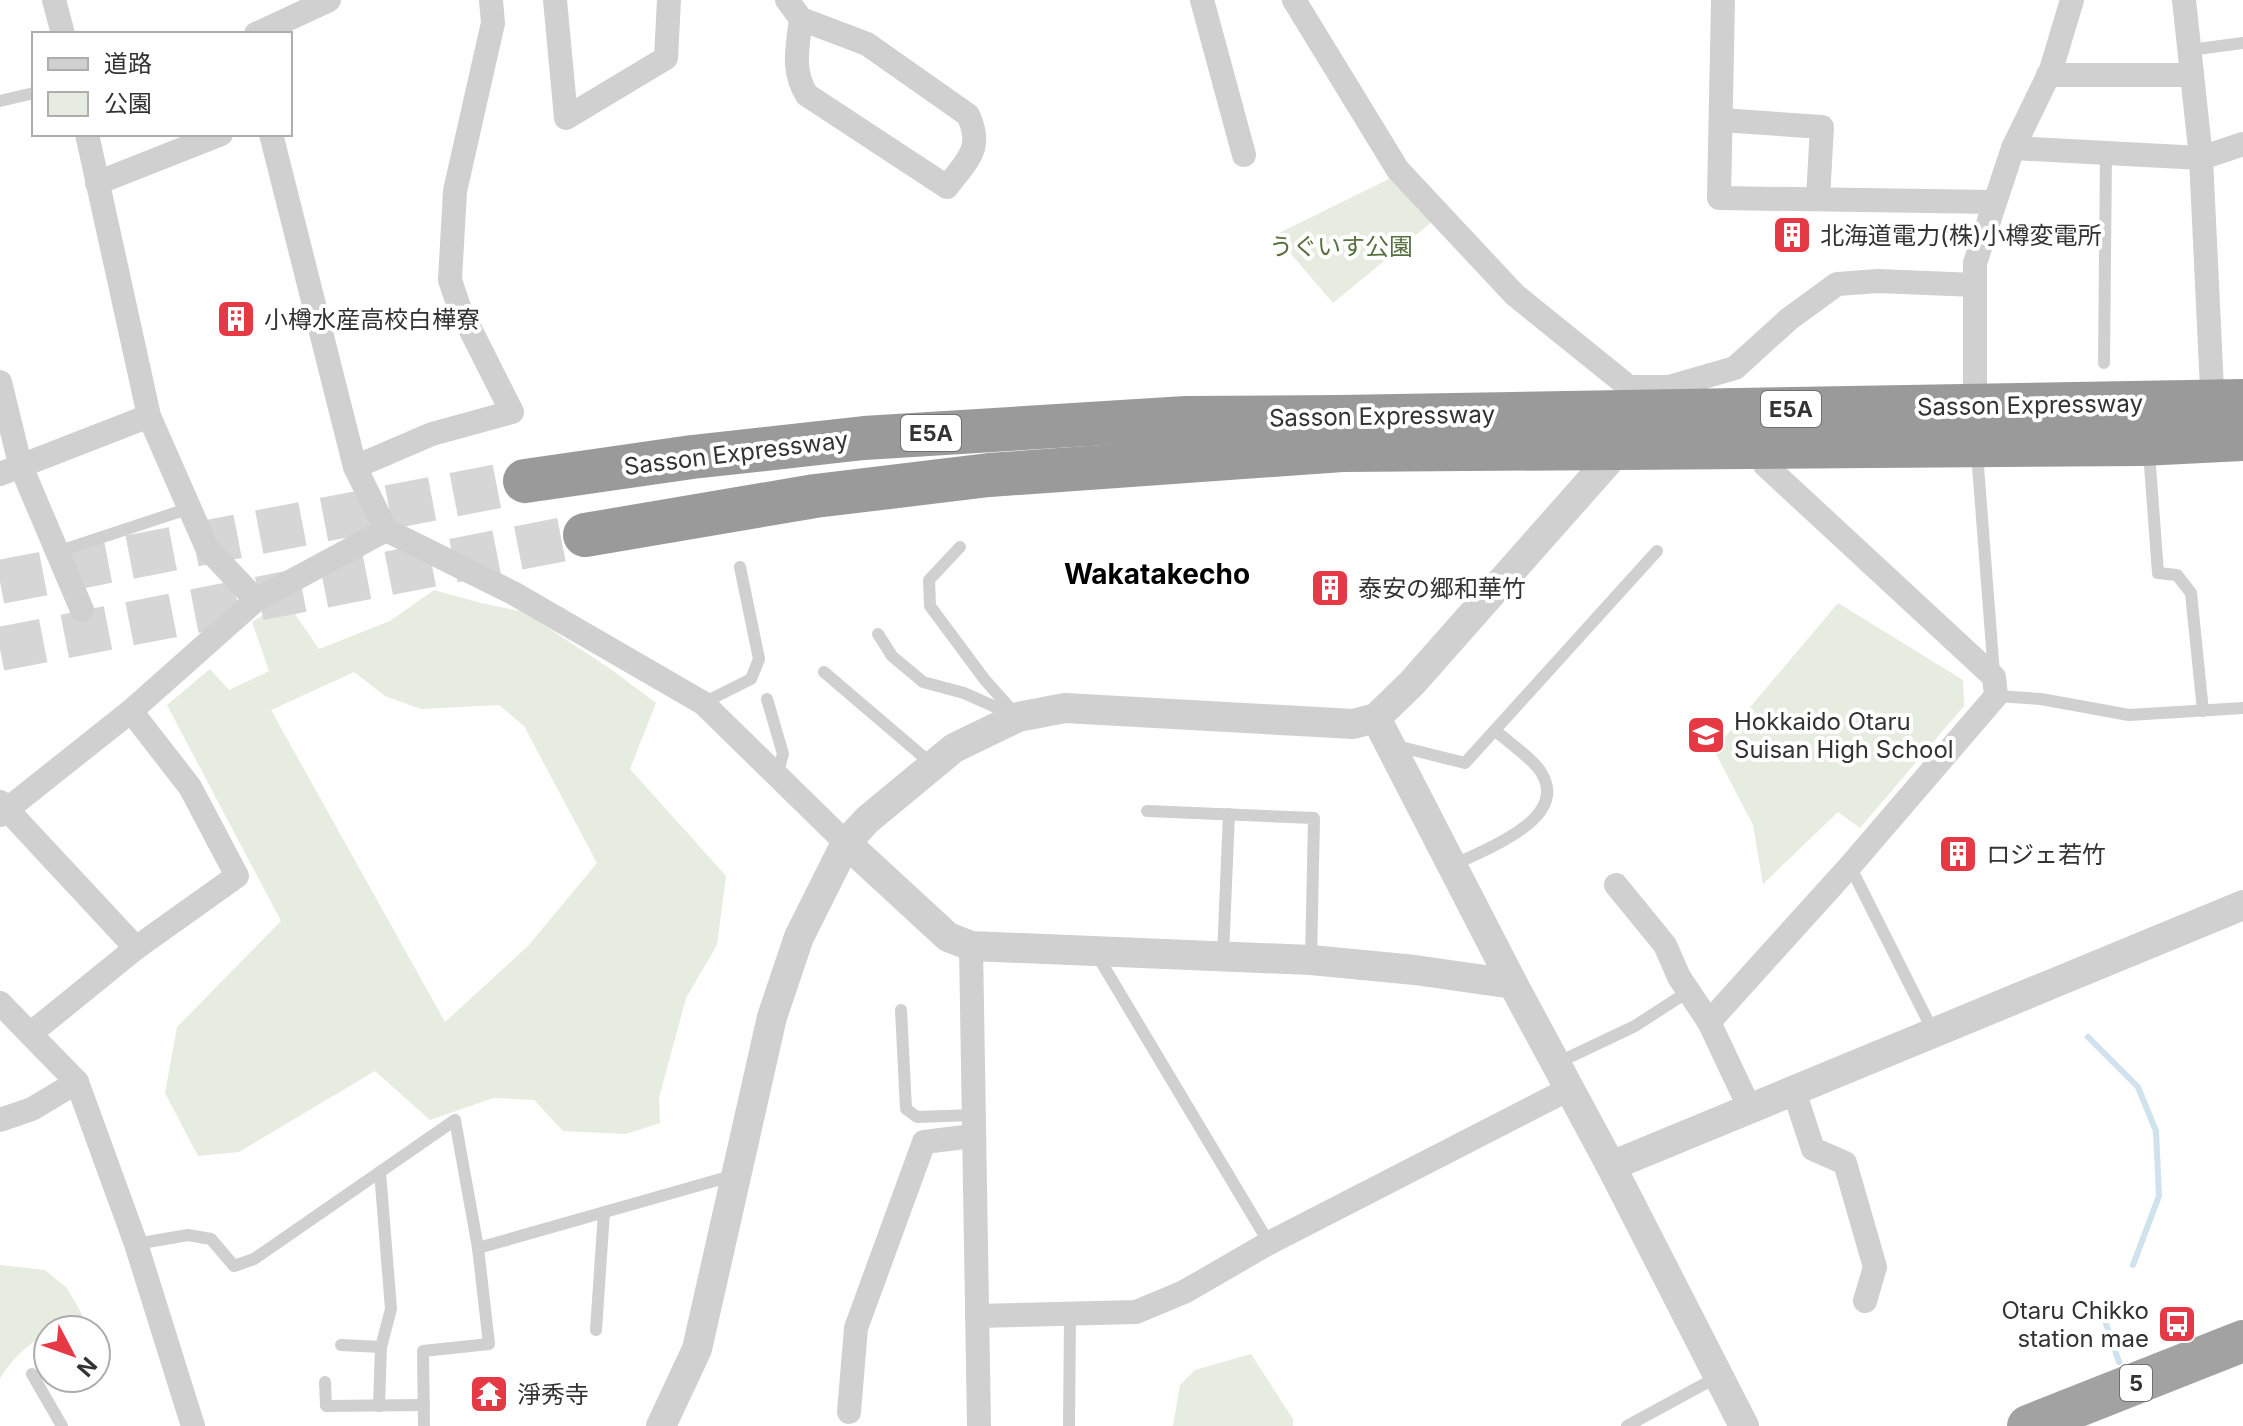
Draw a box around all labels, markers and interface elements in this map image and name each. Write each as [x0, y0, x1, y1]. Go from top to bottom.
legend [32, 32, 292, 136]
text: 道路 [104, 49, 152, 78]
text: 公園 [104, 89, 152, 118]
building icon: 北海道電力(株)小樽変電所 [1771, 214, 1813, 256]
place label: 北海道電力(株)小樽変電所 [1820, 221, 2102, 250]
park label: うぐいす公園 [1269, 232, 1413, 261]
building icon: 小樽水産高校白樺寮 [215, 298, 257, 340]
place label: 小樽水産高校白樺寮 [264, 305, 480, 334]
street label: Sasson Expressway [1917, 389, 2143, 421]
road number: E5A [1761, 391, 1821, 427]
street label: Sasson Expressway [1269, 400, 1495, 432]
road number: E5A [901, 415, 961, 451]
street label: Sasson Expressway [622, 425, 850, 481]
district label: Wakatakecho [1064, 557, 1250, 591]
building icon: 泰安の郷和華竹 [1309, 567, 1351, 609]
place label: 泰安の郷和華竹 [1358, 574, 1526, 603]
place label: Hokkaido Otaru Suisan High School [1734, 707, 1954, 764]
school or university icon: Hokkaido Otaru Suisan High School [1685, 714, 1727, 756]
building icon: ロジェ若竹 [1937, 833, 1979, 875]
place label: ロジェ若竹 [1986, 840, 2106, 869]
place label: Otaru Chikko station mae [2001, 1296, 2149, 1353]
bus stop icon: Otaru Chikko station mae [2156, 1303, 2198, 1345]
north arrow [32, 1314, 112, 1394]
text: N [72, 1352, 102, 1382]
road number: 5 [2120, 1365, 2152, 1401]
temple icon: 淨秀寺 [468, 1373, 510, 1415]
place label: 淨秀寺 [517, 1380, 589, 1409]

